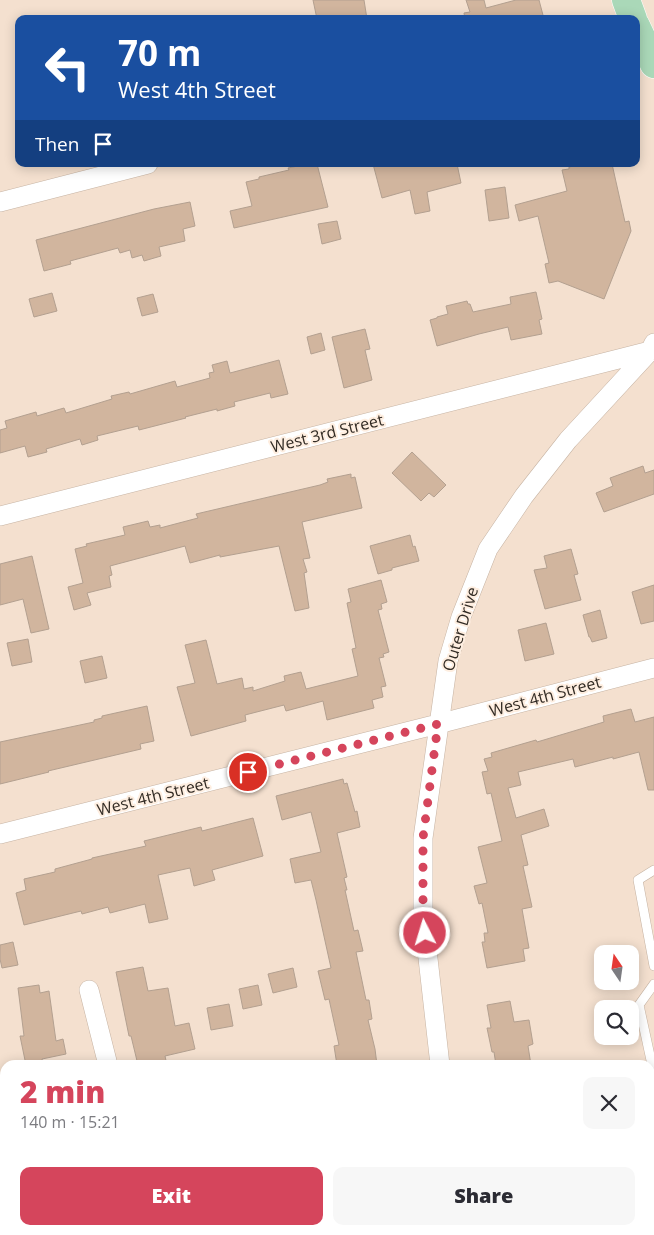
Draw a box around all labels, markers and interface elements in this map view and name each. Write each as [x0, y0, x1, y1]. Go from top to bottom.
text: 70 m [118, 29, 201, 76]
icon: left [35, 35, 100, 100]
text: West 4th Street [118, 74, 276, 104]
icon: arrive [89, 130, 117, 158]
text: Then [35, 131, 79, 157]
street label: West 3rd Street [268, 408, 386, 458]
street label: Outer Drive [437, 584, 483, 674]
street label: West 4th Street [487, 670, 604, 721]
pin [227, 751, 269, 793]
icon: arrive [234, 758, 262, 786]
street label: West 4th Street [95, 771, 212, 821]
position arrow [398, 906, 450, 958]
north arrow [594, 945, 639, 990]
map controls [594, 945, 639, 1045]
button: search [594, 1000, 639, 1045]
text: 2 min [20, 1071, 105, 1112]
button: close [583, 1077, 635, 1129]
text: 140 m · 15:21 [20, 1111, 120, 1133]
button: Exit [20, 1167, 323, 1225]
button: Share [333, 1167, 635, 1225]

